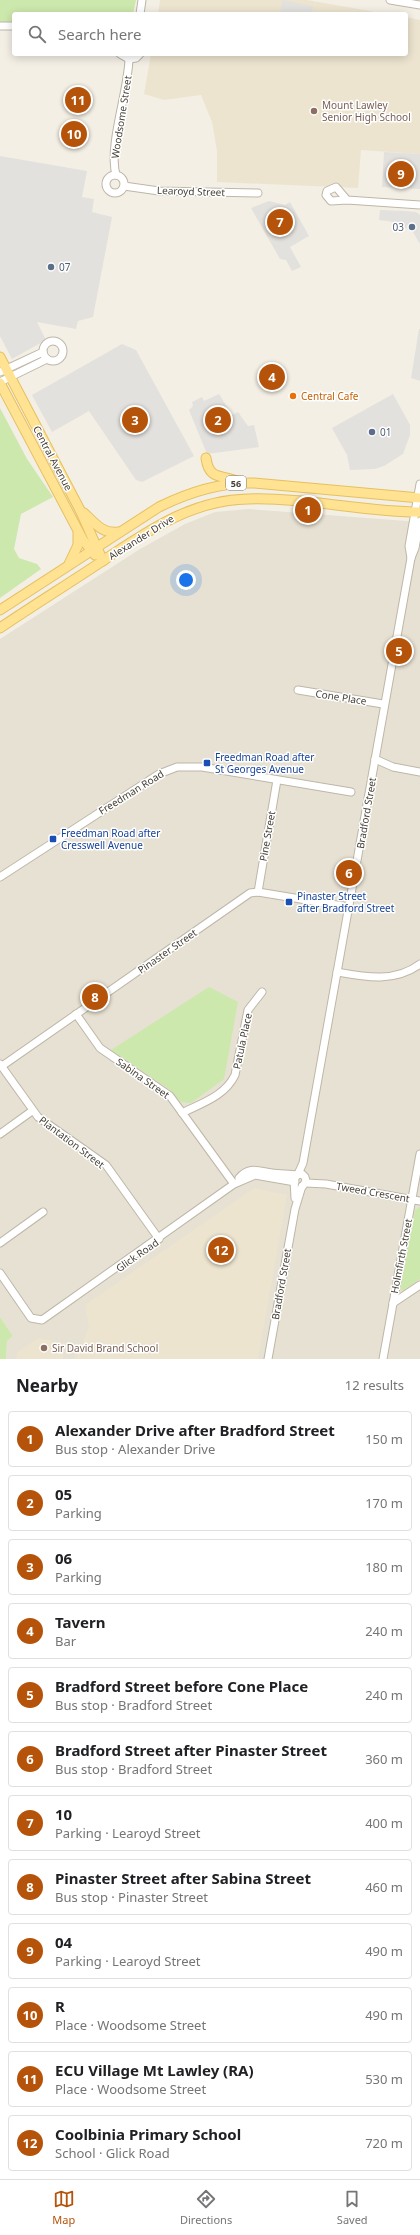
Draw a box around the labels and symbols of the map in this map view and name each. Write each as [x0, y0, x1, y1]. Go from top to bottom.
street label: Woodsome Street [108, 74, 135, 159]
pin: 11 [65, 85, 91, 115]
place label: Mount Lawley Senior High School [322, 98, 411, 124]
marker: Mount Lawley Senior High School [309, 106, 319, 116]
pin: 10 [61, 119, 87, 149]
pin: 9 [388, 159, 414, 189]
street label: Learoyd Street [157, 183, 226, 199]
pin: 7 [267, 207, 293, 237]
place label: 03 [393, 220, 404, 234]
marker: 03 [407, 222, 417, 232]
place label: 07 [59, 260, 71, 274]
marker: 07 [46, 262, 56, 272]
pin: 4 [259, 362, 285, 392]
place label: Central Cafe [301, 389, 359, 403]
marker: Central Cafe [288, 391, 298, 401]
pin: 3 [122, 405, 148, 435]
pin: 2 [205, 405, 231, 435]
street label: Central Avenue [30, 423, 76, 493]
place label: 01 [380, 425, 391, 439]
marker: 01 [367, 427, 377, 437]
road number: 56 [226, 476, 246, 490]
pin: 1 [295, 495, 321, 525]
street label: Alexander Drive [106, 511, 177, 563]
your location [176, 570, 196, 590]
pin: 5 [386, 636, 412, 666]
street label: Cone Place [314, 686, 368, 708]
place label: Freedman Road after St Georges Avenue [215, 750, 314, 776]
marker: Freedman Road after St Georges Avenue [202, 758, 212, 768]
street label: Freedman Road [96, 766, 166, 818]
street label: Bradford Street [353, 776, 379, 850]
street label: Pine Street [256, 809, 278, 862]
place label: Freedman Road after Cresswell Avenue [61, 826, 160, 852]
marker: Freedman Road after Cresswell Avenue [48, 834, 58, 844]
pin: 6 [336, 858, 362, 888]
place label: Pinaster Street after Bradford Street [297, 889, 395, 915]
marker: Pinaster Street after Bradford Street [284, 897, 294, 907]
street label: Pinaster Street [135, 925, 200, 977]
pin: 8 [82, 982, 108, 1012]
street label: Patula Place [229, 1011, 255, 1070]
street label: Sabina Street [114, 1054, 173, 1102]
street label: Plantation Street [36, 1113, 108, 1171]
street label: Tweed Crescent [335, 1179, 411, 1205]
street label: Holmfirth Street [387, 1217, 415, 1295]
street label: Glick Road [113, 1235, 161, 1275]
pin: 12 [208, 1235, 234, 1265]
street label: Bradford Street [268, 1247, 294, 1321]
place label: Sir David Brand School [52, 1341, 158, 1355]
marker: Sir David Brand School [39, 1343, 49, 1353]

